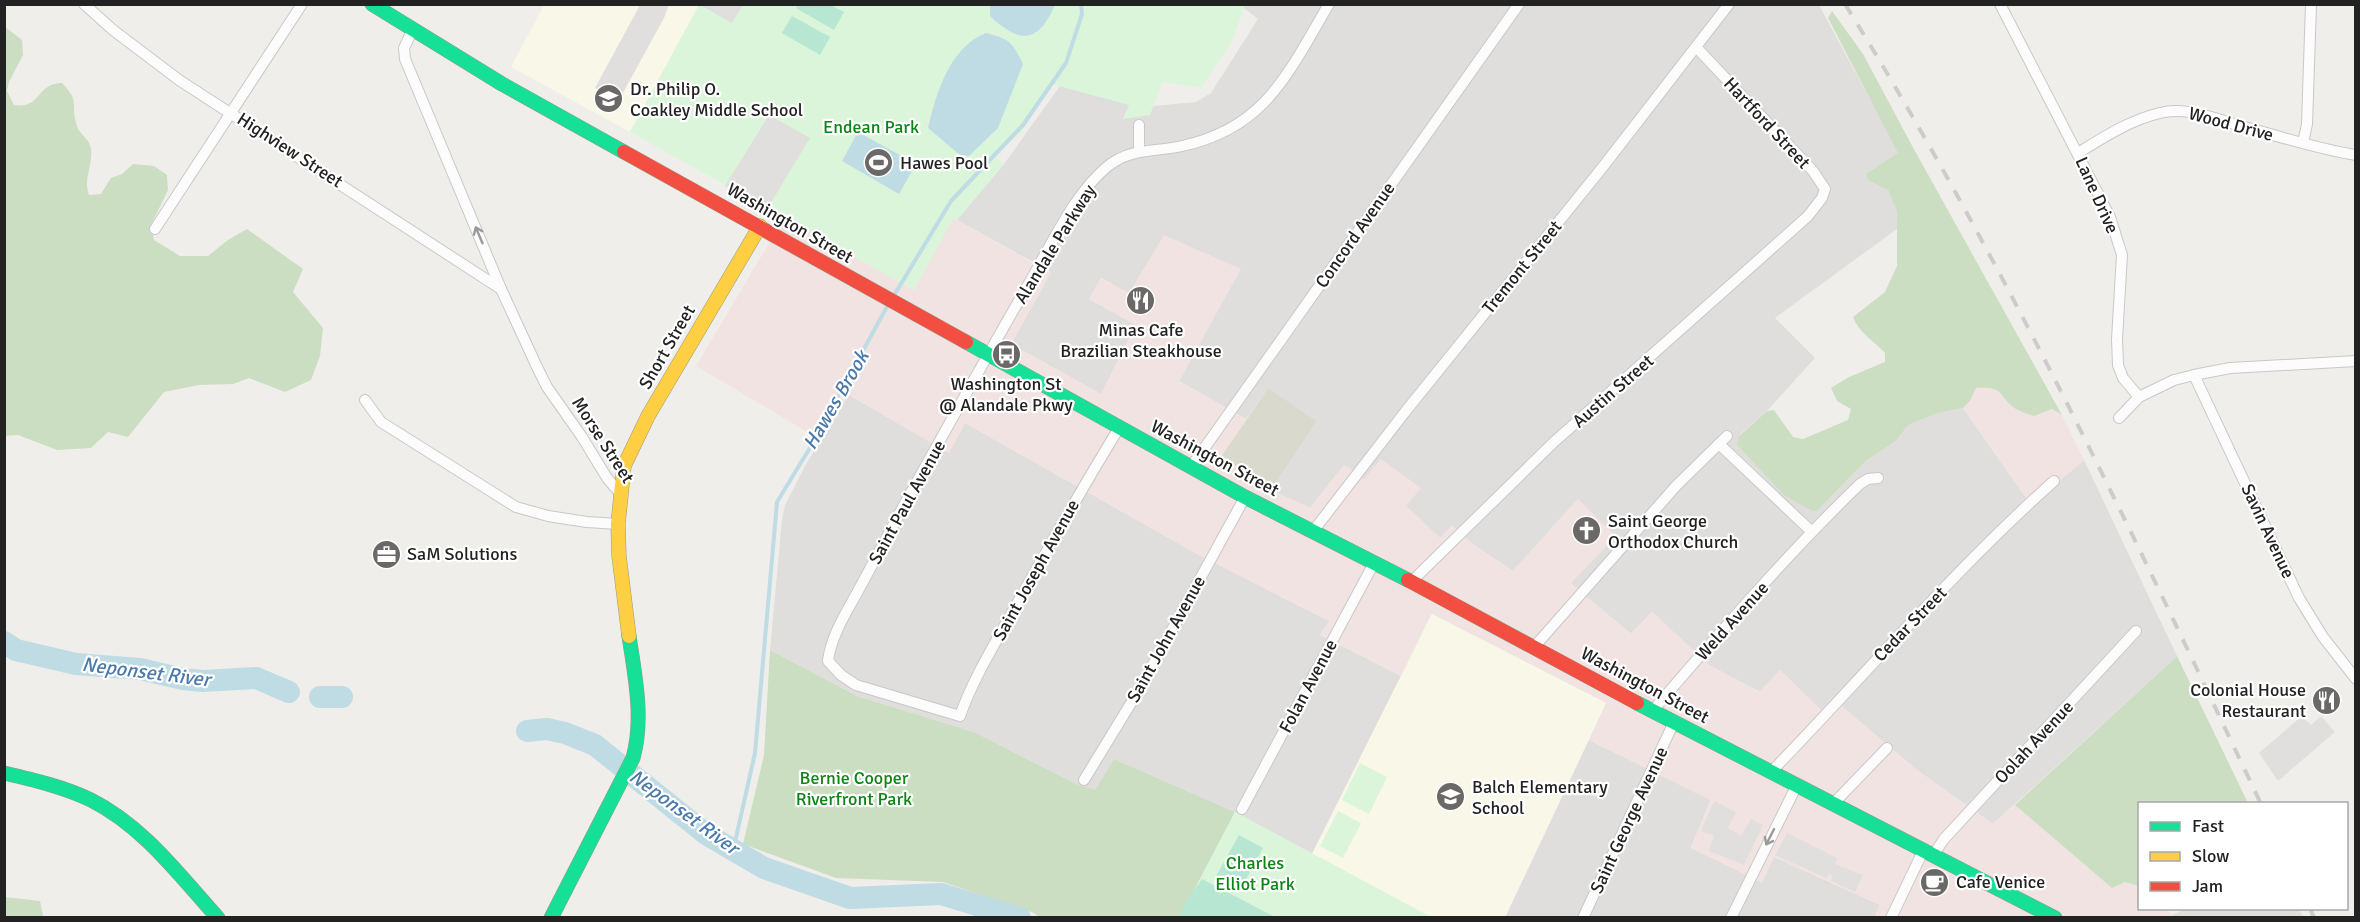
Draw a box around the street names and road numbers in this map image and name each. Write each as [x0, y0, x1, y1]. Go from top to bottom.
street label: Hartford Street [1719, 73, 1815, 173]
street label: Wood Drive [2186, 102, 2276, 146]
street label: Highview Street [233, 108, 347, 192]
street label: Lane Drive [2070, 153, 2124, 237]
street label: Washington Street [723, 178, 857, 268]
street label: Concord Avenue [1310, 178, 1400, 292]
street label: Alandale Parkway [1009, 180, 1101, 308]
street label: Tremont Street [1478, 216, 1566, 318]
street label: Short Street [634, 301, 700, 393]
street label: Austin Street [1568, 350, 1658, 432]
street label: Morse Street [567, 393, 639, 487]
street label: Washington Street [1147, 415, 1283, 501]
street label: Saint Paul Avenue [864, 436, 950, 568]
street label: Savin Avenue [2237, 480, 2299, 582]
street label: Saint Joseph Avenue [988, 496, 1084, 644]
street label: Saint John Avenue [1122, 572, 1210, 706]
street label: Weld Avenue [1691, 577, 1773, 665]
street label: Cedar Street [1869, 582, 1951, 666]
street label: Folan Avenue [1274, 635, 1342, 737]
street label: Washington Street [1577, 642, 1713, 728]
street label: Oolah Avenue [1990, 696, 2078, 788]
street label: Saint George Avenue [1585, 743, 1673, 897]

